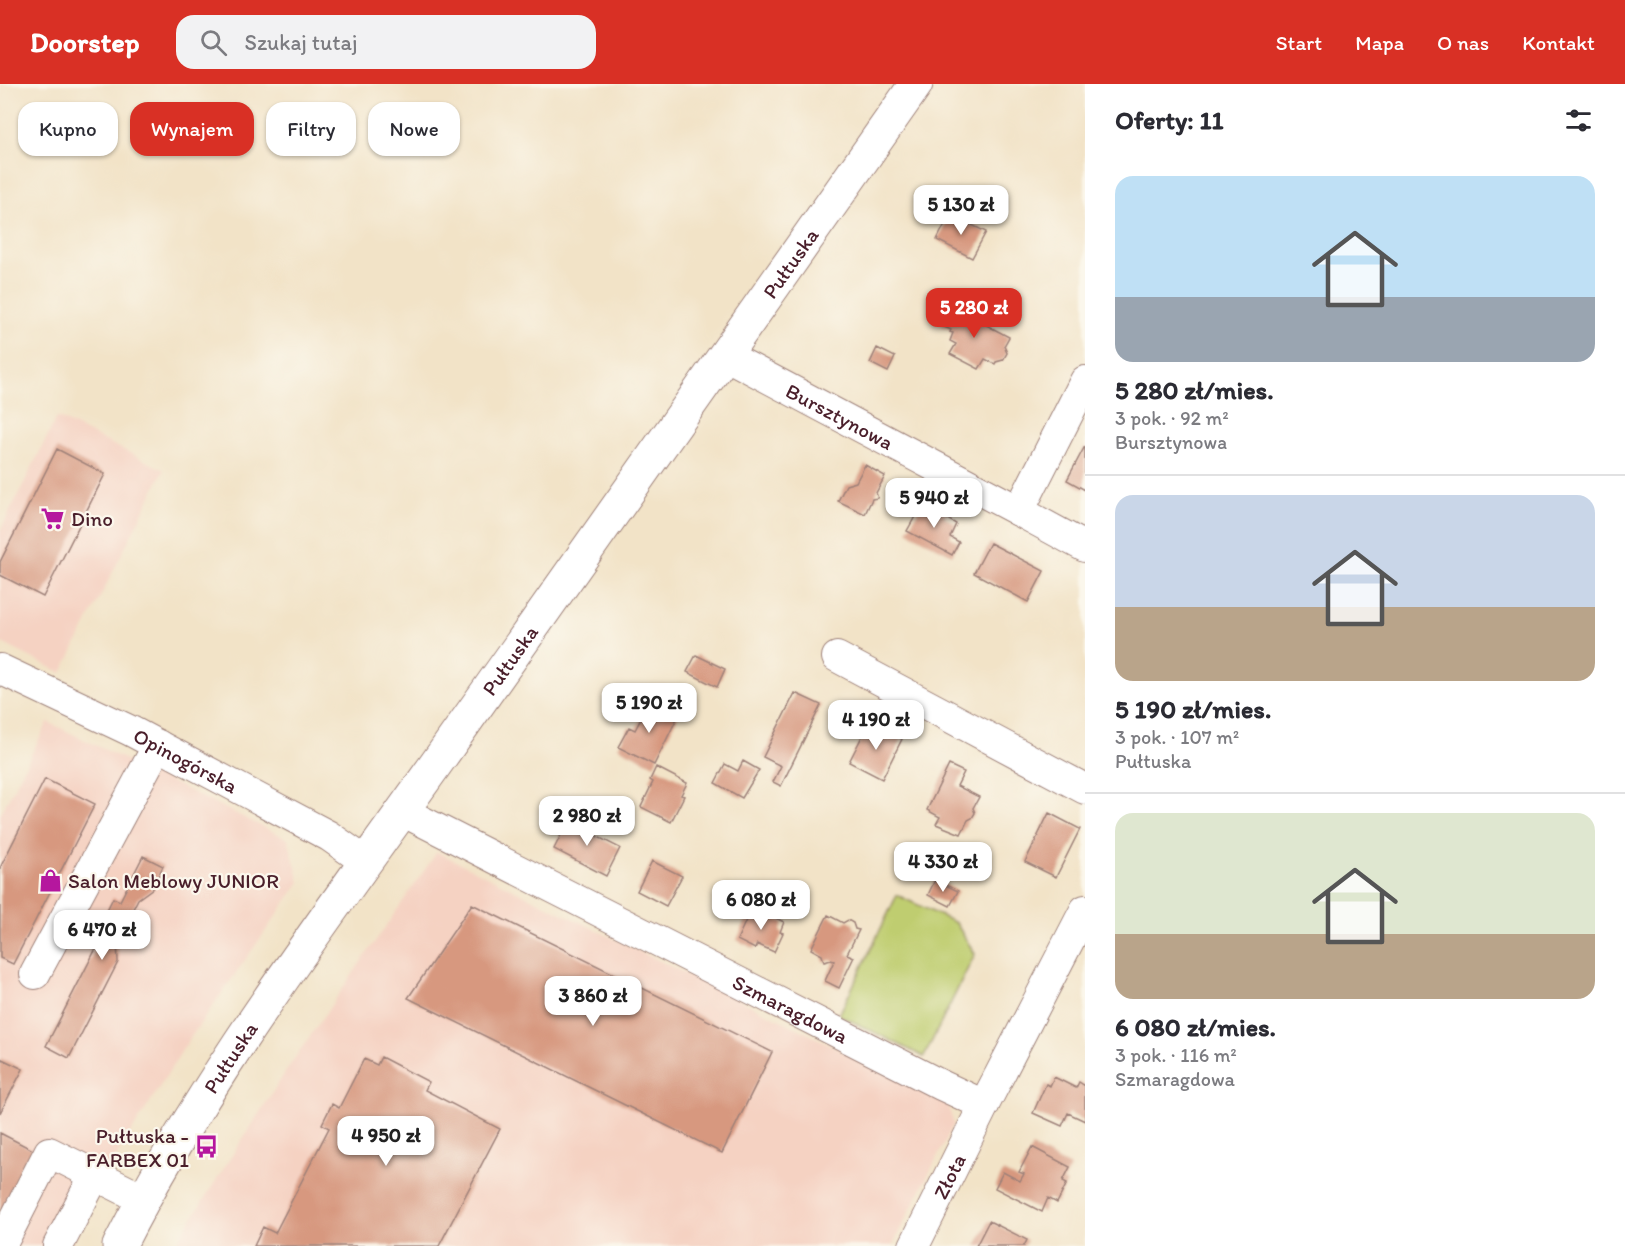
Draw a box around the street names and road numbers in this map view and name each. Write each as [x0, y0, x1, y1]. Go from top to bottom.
street label: Pułtuska [757, 223, 823, 303]
street label: Bursztynowa [782, 377, 898, 455]
street label: Pułtuska [476, 620, 543, 700]
street label: Opinogórska [129, 722, 242, 798]
street label: Szmaragdowa [729, 969, 853, 1048]
street label: Pułtuska [197, 1017, 262, 1098]
street label: Złota [927, 1150, 970, 1203]

